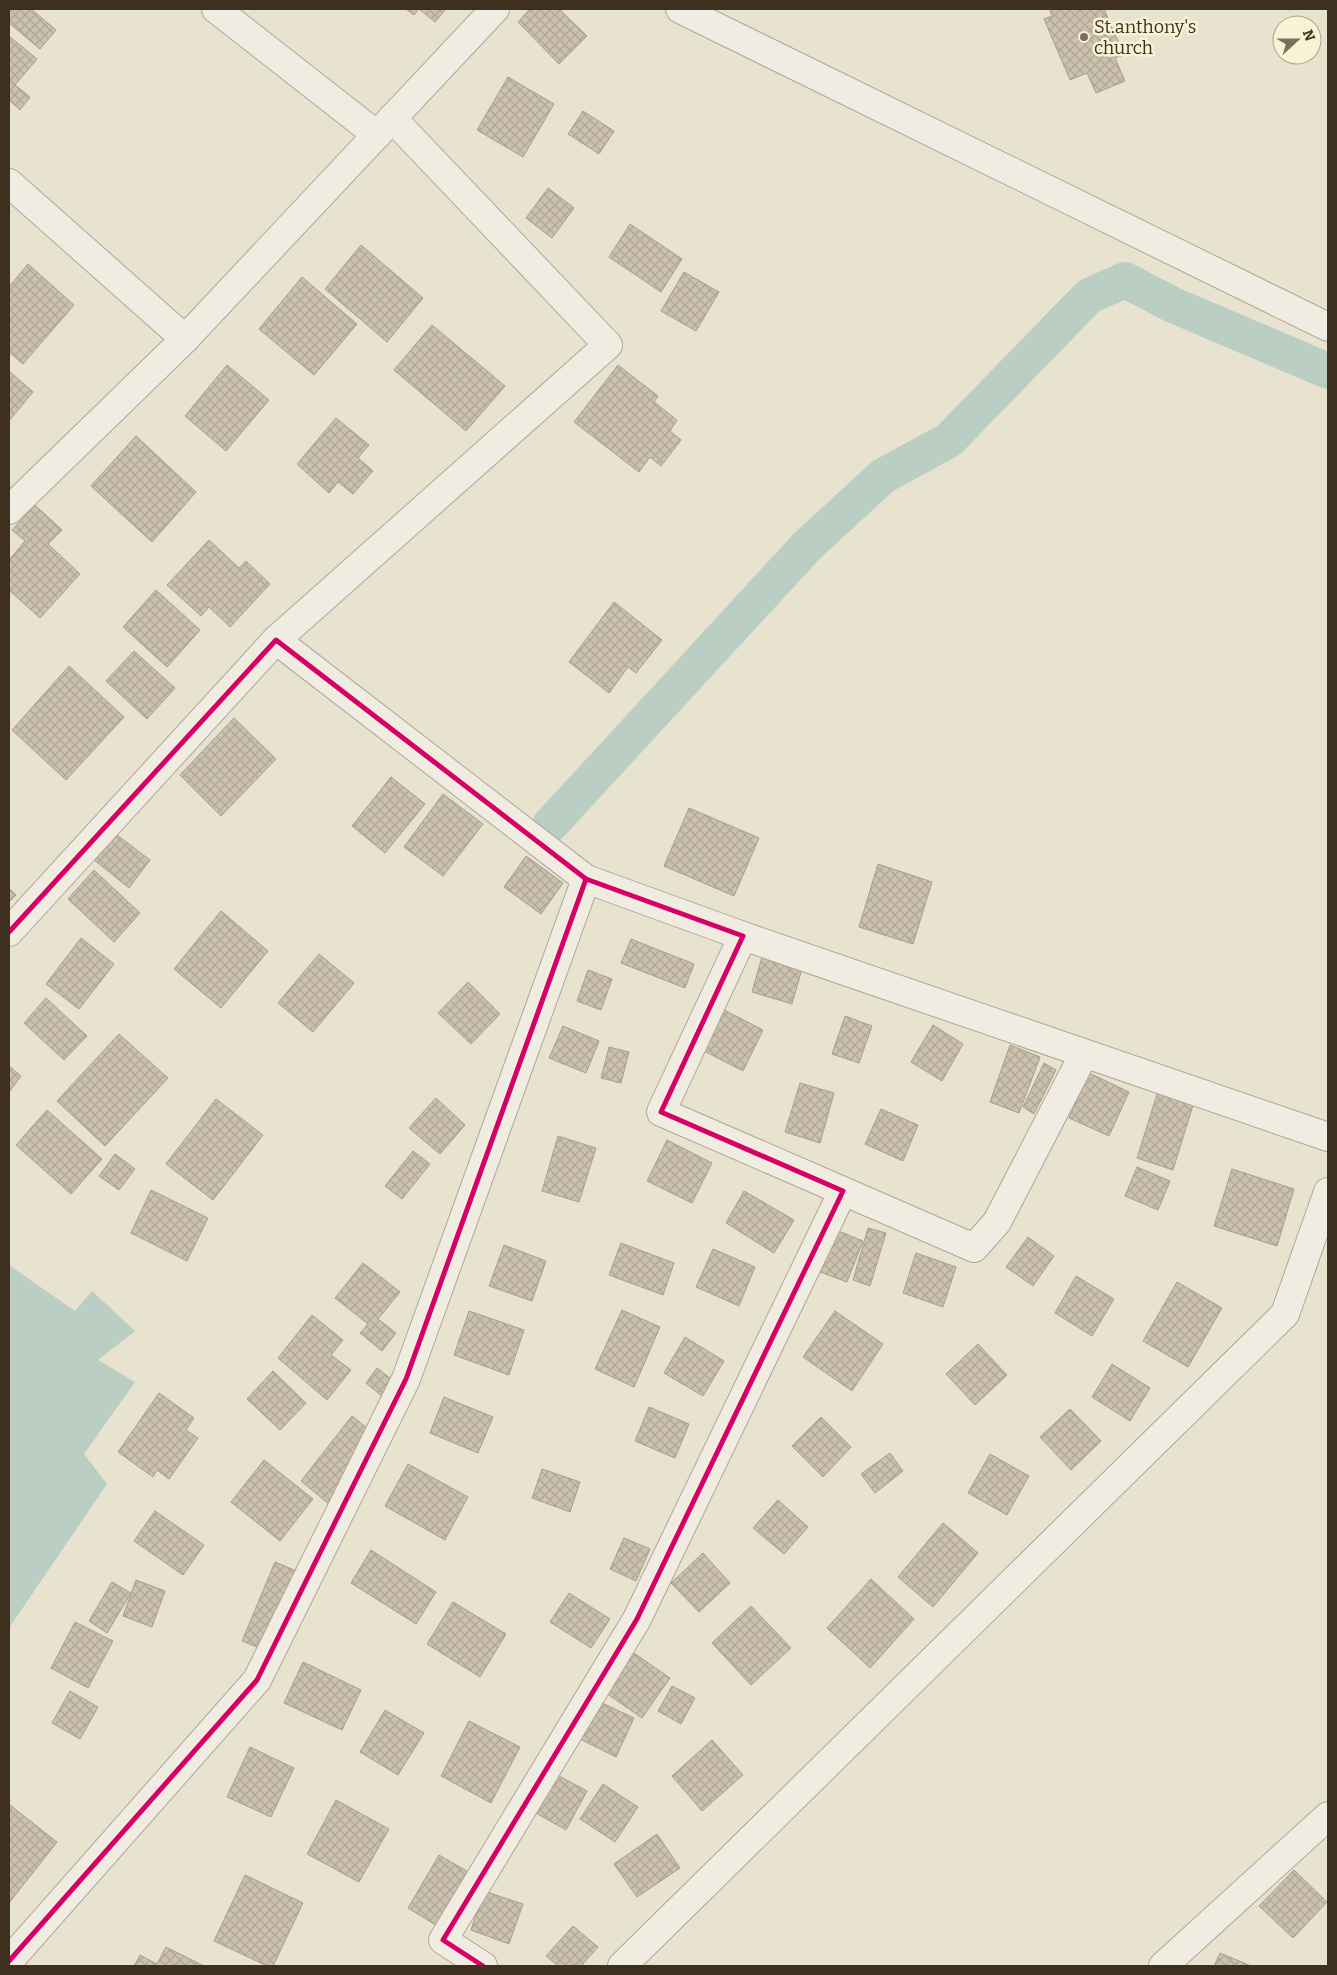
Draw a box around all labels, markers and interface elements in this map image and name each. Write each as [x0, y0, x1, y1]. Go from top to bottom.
north arrow [1272, 15, 1322, 65]
place label: St.anthony's church [1094, 16, 1196, 59]
text: N [1299, 27, 1319, 44]
marker: St.anthony's church [1078, 31, 1090, 43]

